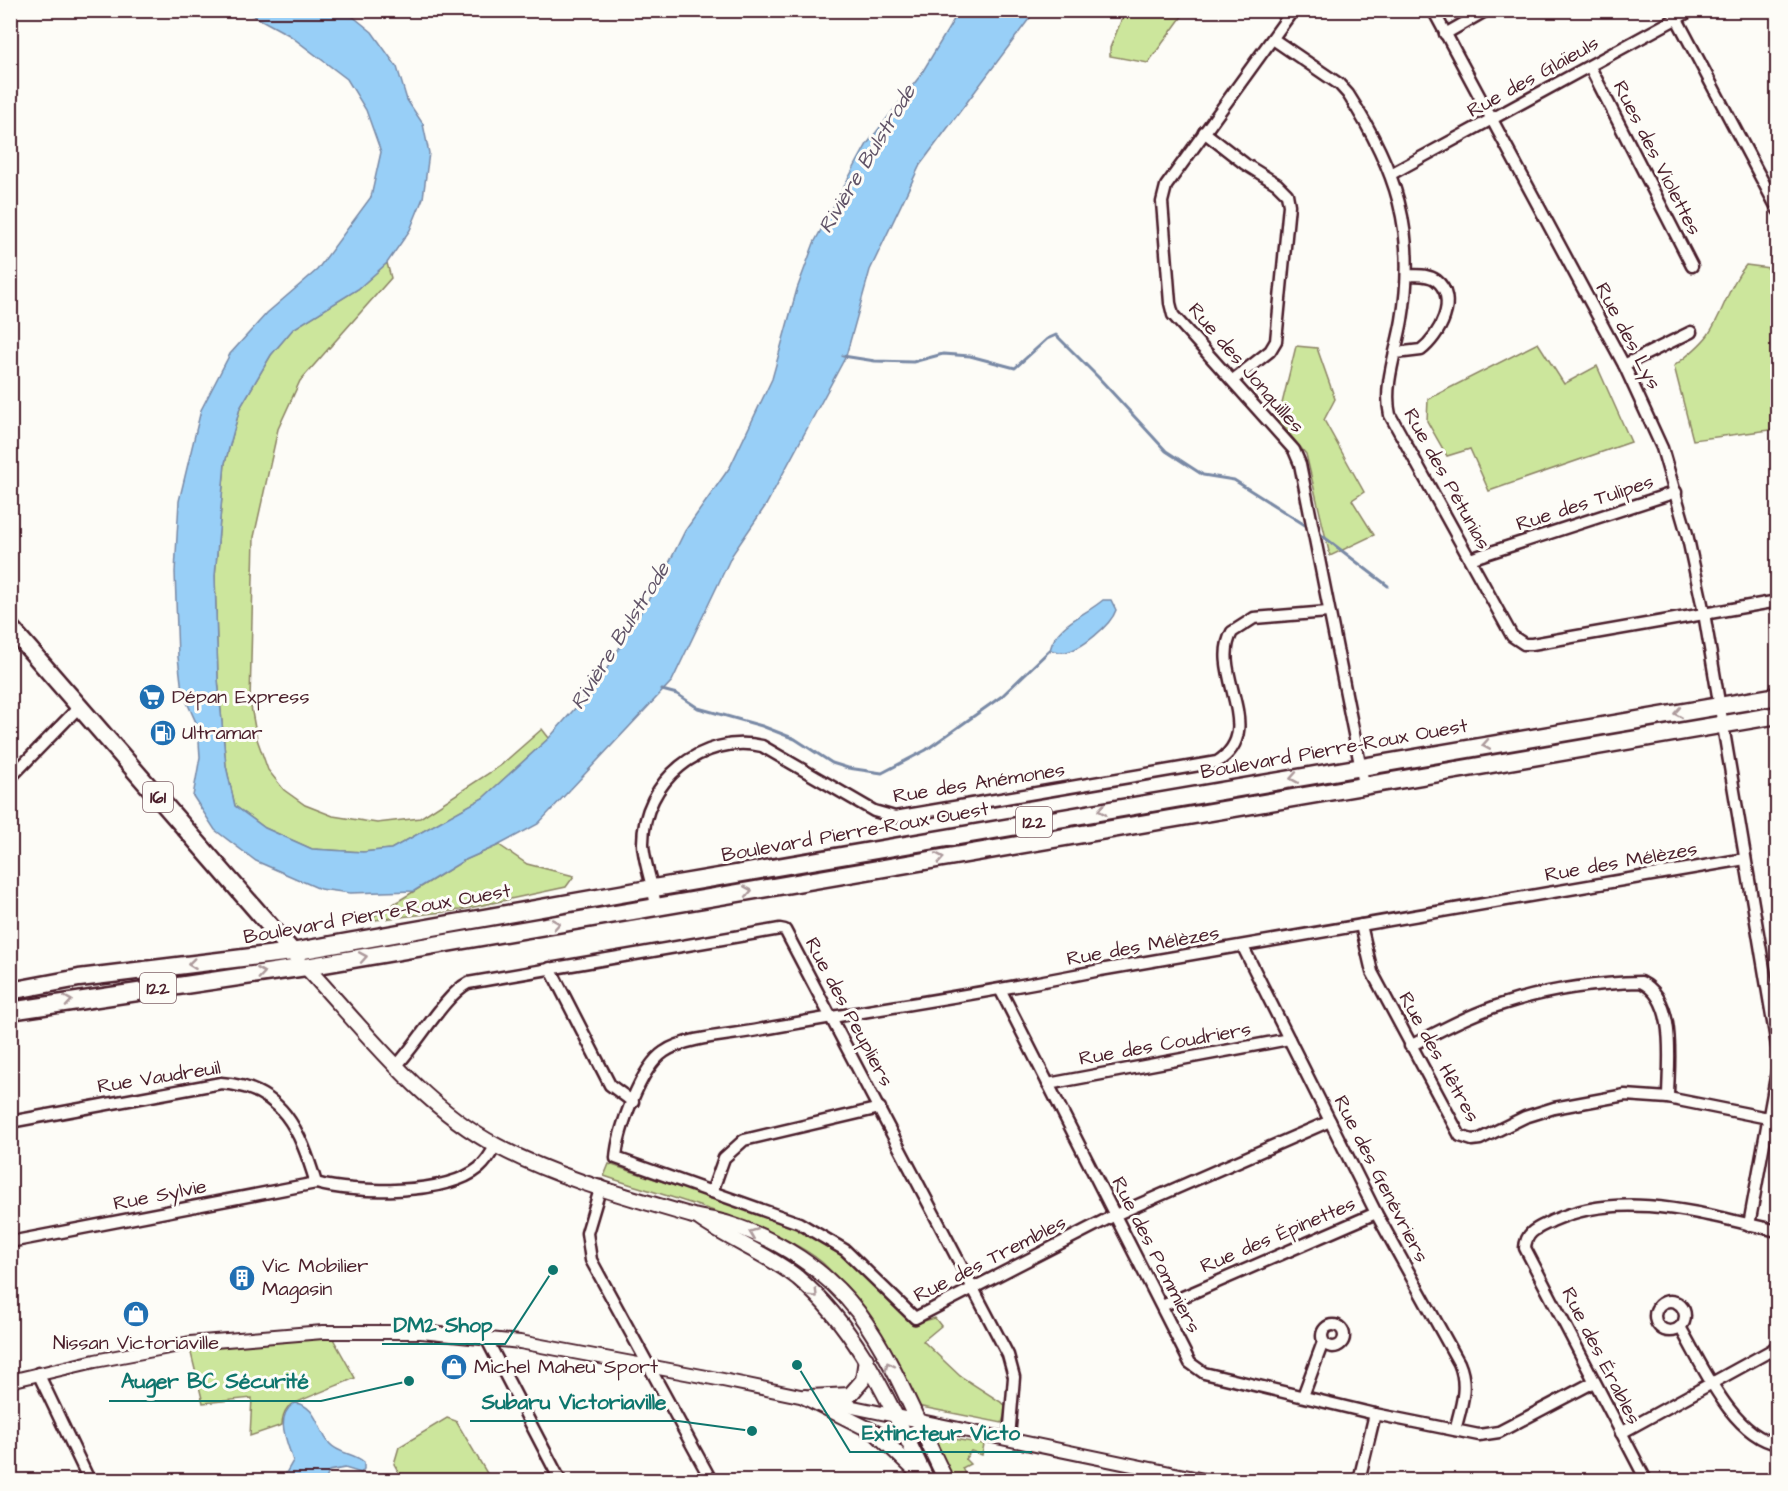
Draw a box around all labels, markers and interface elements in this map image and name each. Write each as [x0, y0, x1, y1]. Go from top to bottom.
street label: Rue des Glaïeuls [1462, 29, 1604, 125]
street label: Rues des Violettes [1606, 76, 1708, 240]
water label: Rivière Bulstrode [811, 78, 924, 239]
street label: Rue des Lys [1587, 278, 1668, 395]
street label: Rue des Jonquilles [1181, 297, 1311, 439]
street label: Rue des Pétunias [1397, 403, 1497, 555]
street label: Rue des Tulipes [1513, 468, 1657, 538]
water label: Rivière Bulstrode [563, 556, 678, 715]
supermarket icon: Dépan Express [137, 682, 167, 712]
place label: Dépan Express [172, 683, 309, 711]
one-way arrow [1674, 706, 1683, 718]
street label: Boulevard Pierre-Roux Ouest [1198, 712, 1470, 786]
fuel station icon: Ultramar [148, 718, 178, 748]
place label: Ultramar [182, 719, 262, 747]
one-way arrow [1482, 738, 1492, 751]
street label: Rue des Anémones [891, 756, 1067, 810]
one-way arrow [1289, 771, 1299, 783]
road number: 161 [143, 782, 173, 812]
street label: Boulevard Pierre-Roux Ouest [719, 795, 991, 869]
one-way arrow [1097, 804, 1106, 816]
road number: 122 [1016, 807, 1052, 837]
street label: Rue des Mélèzes [1543, 835, 1699, 889]
one-way arrow [935, 852, 945, 865]
street label: Boulevard Pierre-Roux Ouest [241, 877, 513, 951]
one-way arrow [742, 885, 752, 898]
one-way arrow [551, 918, 560, 930]
street label: Rue des Mélèzes [1065, 919, 1221, 973]
street label: Rue des Peupliers [798, 932, 900, 1092]
one-way arrow [359, 951, 368, 963]
one-way arrow [188, 958, 197, 970]
one-way arrow [257, 967, 266, 979]
road number: 122 [140, 973, 176, 1003]
street label: Rue des Hêtres [1392, 987, 1486, 1127]
one-way arrow [63, 995, 73, 1007]
street label: Rue des Coudriers [1077, 1015, 1253, 1073]
street label: Rue Vaudreuil [95, 1053, 223, 1101]
street label: Rue des Genévriers [1327, 1091, 1435, 1267]
street label: Rue Sylvie [111, 1172, 209, 1219]
street label: Rue des Pommiers [1104, 1172, 1208, 1338]
street label: Rue des Épinettes [1196, 1190, 1360, 1280]
street label: Rue des Trembles [909, 1209, 1071, 1309]
one-way arrow [749, 1228, 760, 1240]
place label: Vic Mobilier Magasin [262, 1252, 368, 1304]
building icon: Vic Mobilier Magasin [227, 1263, 257, 1293]
street label: Rue des Érables [1554, 1283, 1648, 1429]
one-way arrow [808, 1287, 818, 1298]
shop icon: Nissan Victoriaville [121, 1299, 151, 1329]
callout: DM2 Shop [382, 1305, 505, 1344]
text: DM2 Shop [394, 1311, 493, 1341]
place label: Nissan Victoriaville [53, 1329, 219, 1357]
shop icon: Michel Maheu Sport [439, 1352, 469, 1382]
place label: Michel Maheu Sport [474, 1353, 658, 1381]
callout: Auger BC Sécurité [109, 1362, 321, 1401]
one-way arrow [885, 1362, 896, 1373]
text: Auger BC Sécurité [121, 1367, 310, 1398]
callout: Subaru Victoriaville [470, 1382, 678, 1421]
text: Subaru Victoriaville [481, 1388, 667, 1417]
callout: Extincteur Victo [850, 1413, 1032, 1452]
text: Extincteur Victo [862, 1419, 1020, 1448]

